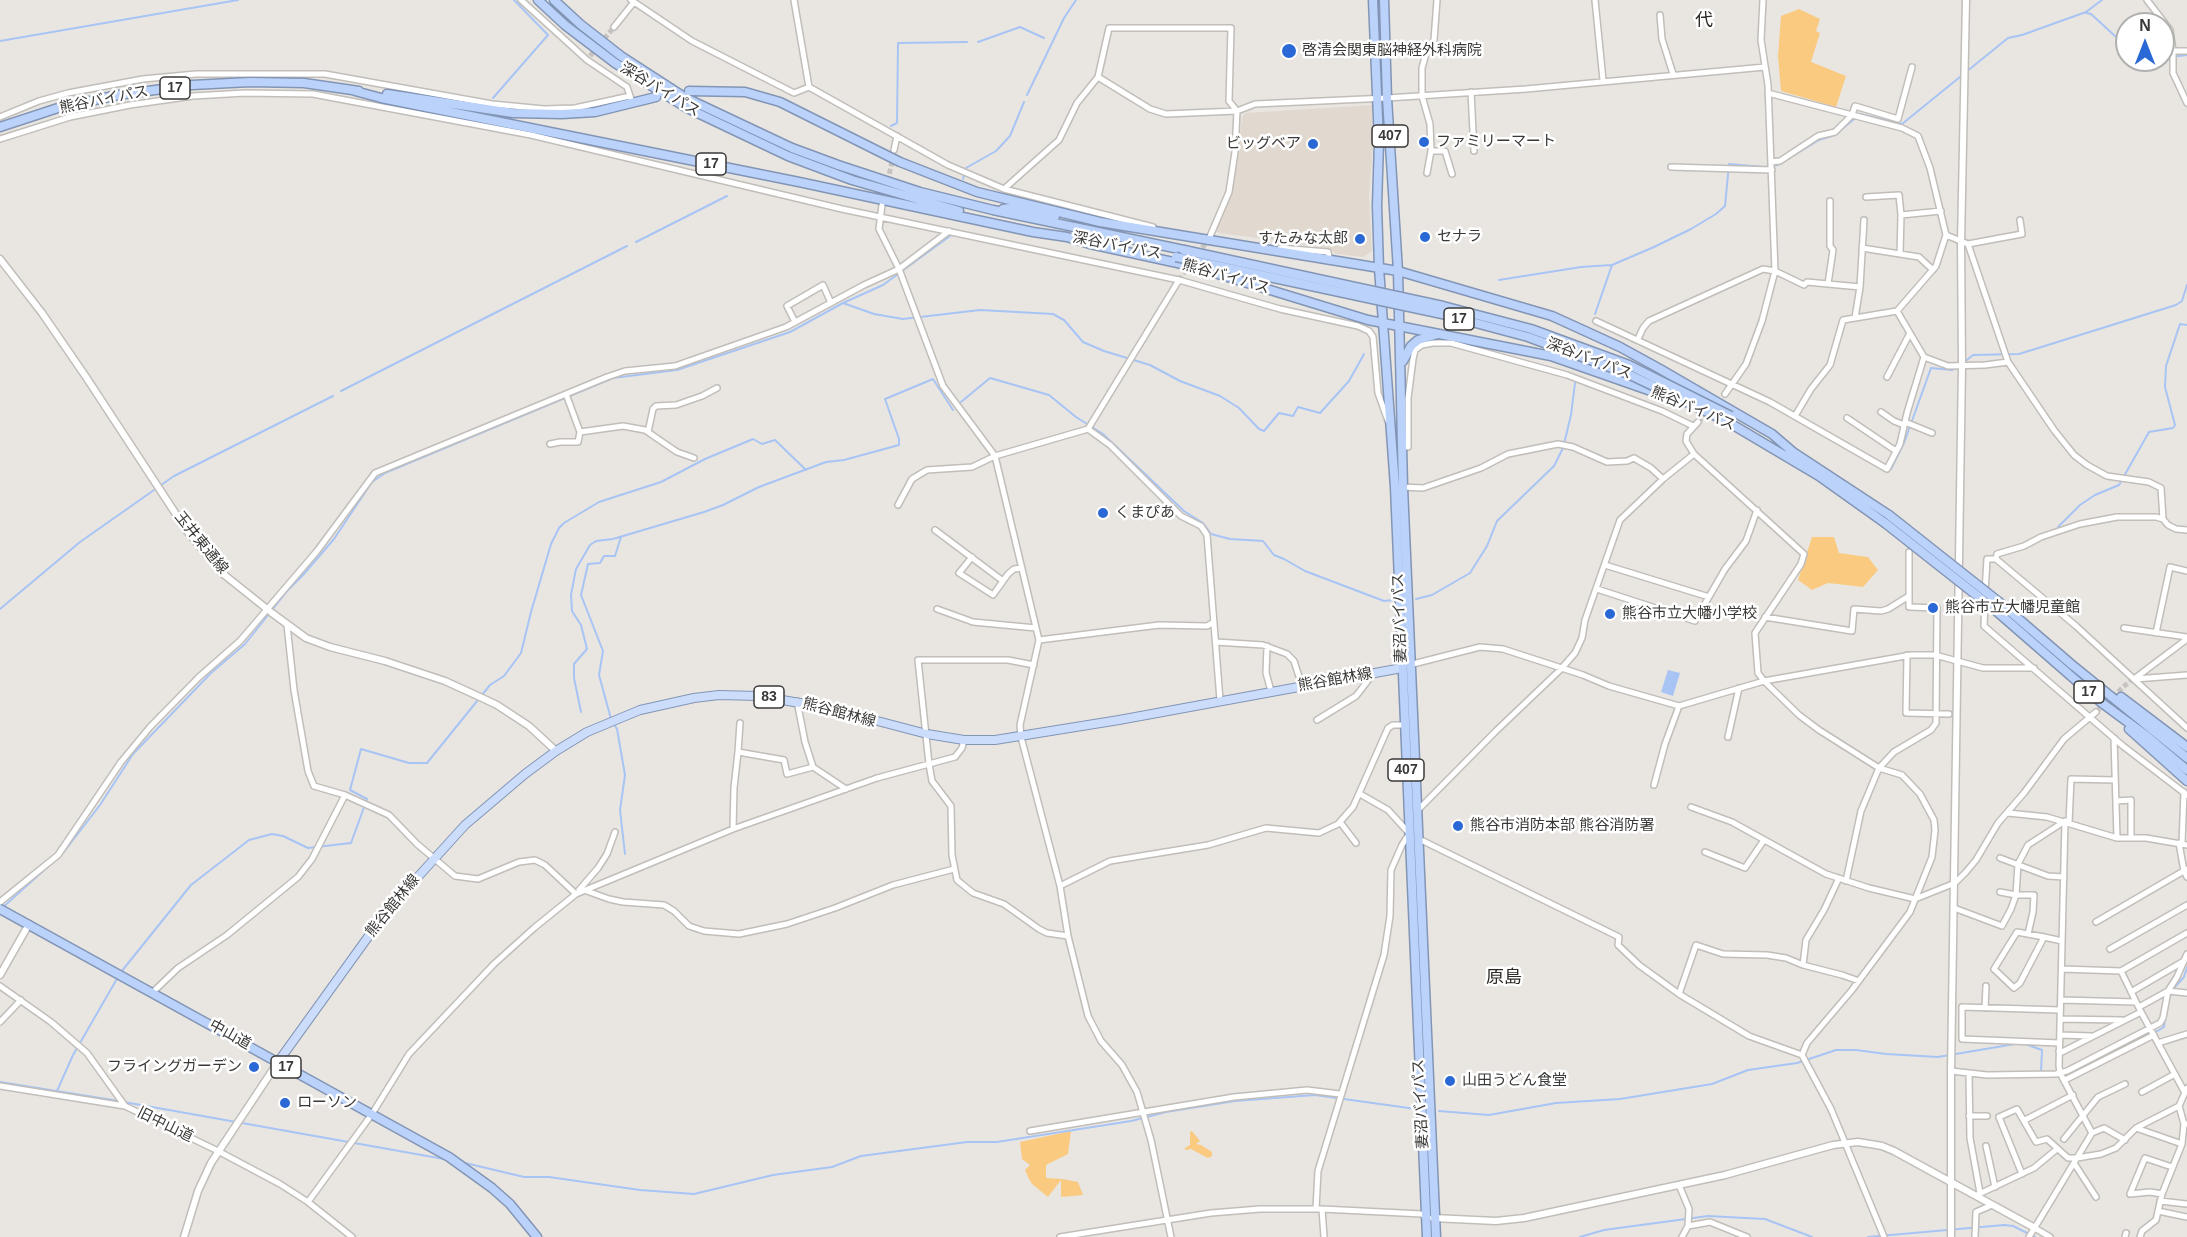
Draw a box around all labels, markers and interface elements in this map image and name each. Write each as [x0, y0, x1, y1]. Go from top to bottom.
district label: 代 [1695, 10, 1713, 32]
north arrow [2115, 12, 2175, 72]
text: N [2139, 17, 2151, 34]
marker: 啓清会関東脳神経外科病院 [1280, 42, 1298, 60]
place label: 啓清会関東脳神経外科病院 [1302, 42, 1482, 60]
street label: 深谷バイパス [617, 59, 703, 121]
road number: 17 [160, 77, 190, 99]
street label: 熊谷バイパス [58, 83, 150, 117]
road number: 407 [1372, 125, 1408, 147]
place label: ファミリーマート [1436, 133, 1556, 151]
place label: ビッグベア [1226, 135, 1301, 153]
marker: ファミリーマート [1417, 135, 1431, 149]
marker: ビッグベア [1306, 137, 1320, 151]
road number: 17 [696, 153, 726, 175]
place label: セナラ [1437, 228, 1482, 246]
street label: 深谷バイパス [1071, 229, 1163, 263]
place label: すたみな太郎 [1258, 230, 1348, 248]
marker: セナラ [1418, 230, 1432, 244]
marker: すたみな太郎 [1353, 232, 1367, 246]
street label: 熊谷バイパス [1180, 256, 1272, 298]
road number: 17 [1444, 308, 1474, 330]
street label: 深谷バイパス [1544, 334, 1634, 384]
street label: 熊谷バイパス [1648, 383, 1738, 435]
place label: くまぴあ [1115, 504, 1175, 522]
marker: くまぴあ [1096, 506, 1110, 520]
street label: 玉井東通線 [170, 508, 232, 578]
street label: 妻沼バイパス [1389, 573, 1411, 663]
place label: 熊谷市立大幡児童館 [1945, 599, 2080, 617]
marker: 熊谷市立大幡児童館 [1926, 601, 1940, 615]
place label: 熊谷市立大幡小学校 [1622, 605, 1757, 623]
marker: 熊谷市立大幡小学校 [1603, 607, 1617, 621]
street label: 熊谷館林線 [1297, 665, 1373, 695]
road number: 17 [2074, 681, 2104, 703]
road number: 83 [754, 686, 784, 708]
street label: 熊谷館林線 [800, 695, 878, 731]
road number: 407 [1388, 759, 1424, 781]
place label: 熊谷市消防本部 熊谷消防署 [1470, 817, 1654, 835]
marker: 熊谷市消防本部 熊谷消防署 [1451, 819, 1465, 833]
street label: 熊谷館林線 [362, 871, 424, 941]
district label: 原島 [1486, 967, 1522, 989]
street label: 中山道 [206, 1016, 254, 1054]
road number: 17 [271, 1056, 301, 1078]
place label: フライングガーデン [107, 1058, 242, 1076]
street label: 妻沼バイパス [1410, 1059, 1432, 1149]
marker: フライングガーデン [247, 1060, 261, 1074]
place label: 山田うどん食堂 [1462, 1072, 1567, 1090]
marker: 山田うどん食堂 [1443, 1074, 1457, 1088]
place label: ローソン [297, 1094, 357, 1112]
marker: ローソン [278, 1096, 292, 1110]
street label: 旧中山道 [134, 1104, 196, 1146]

